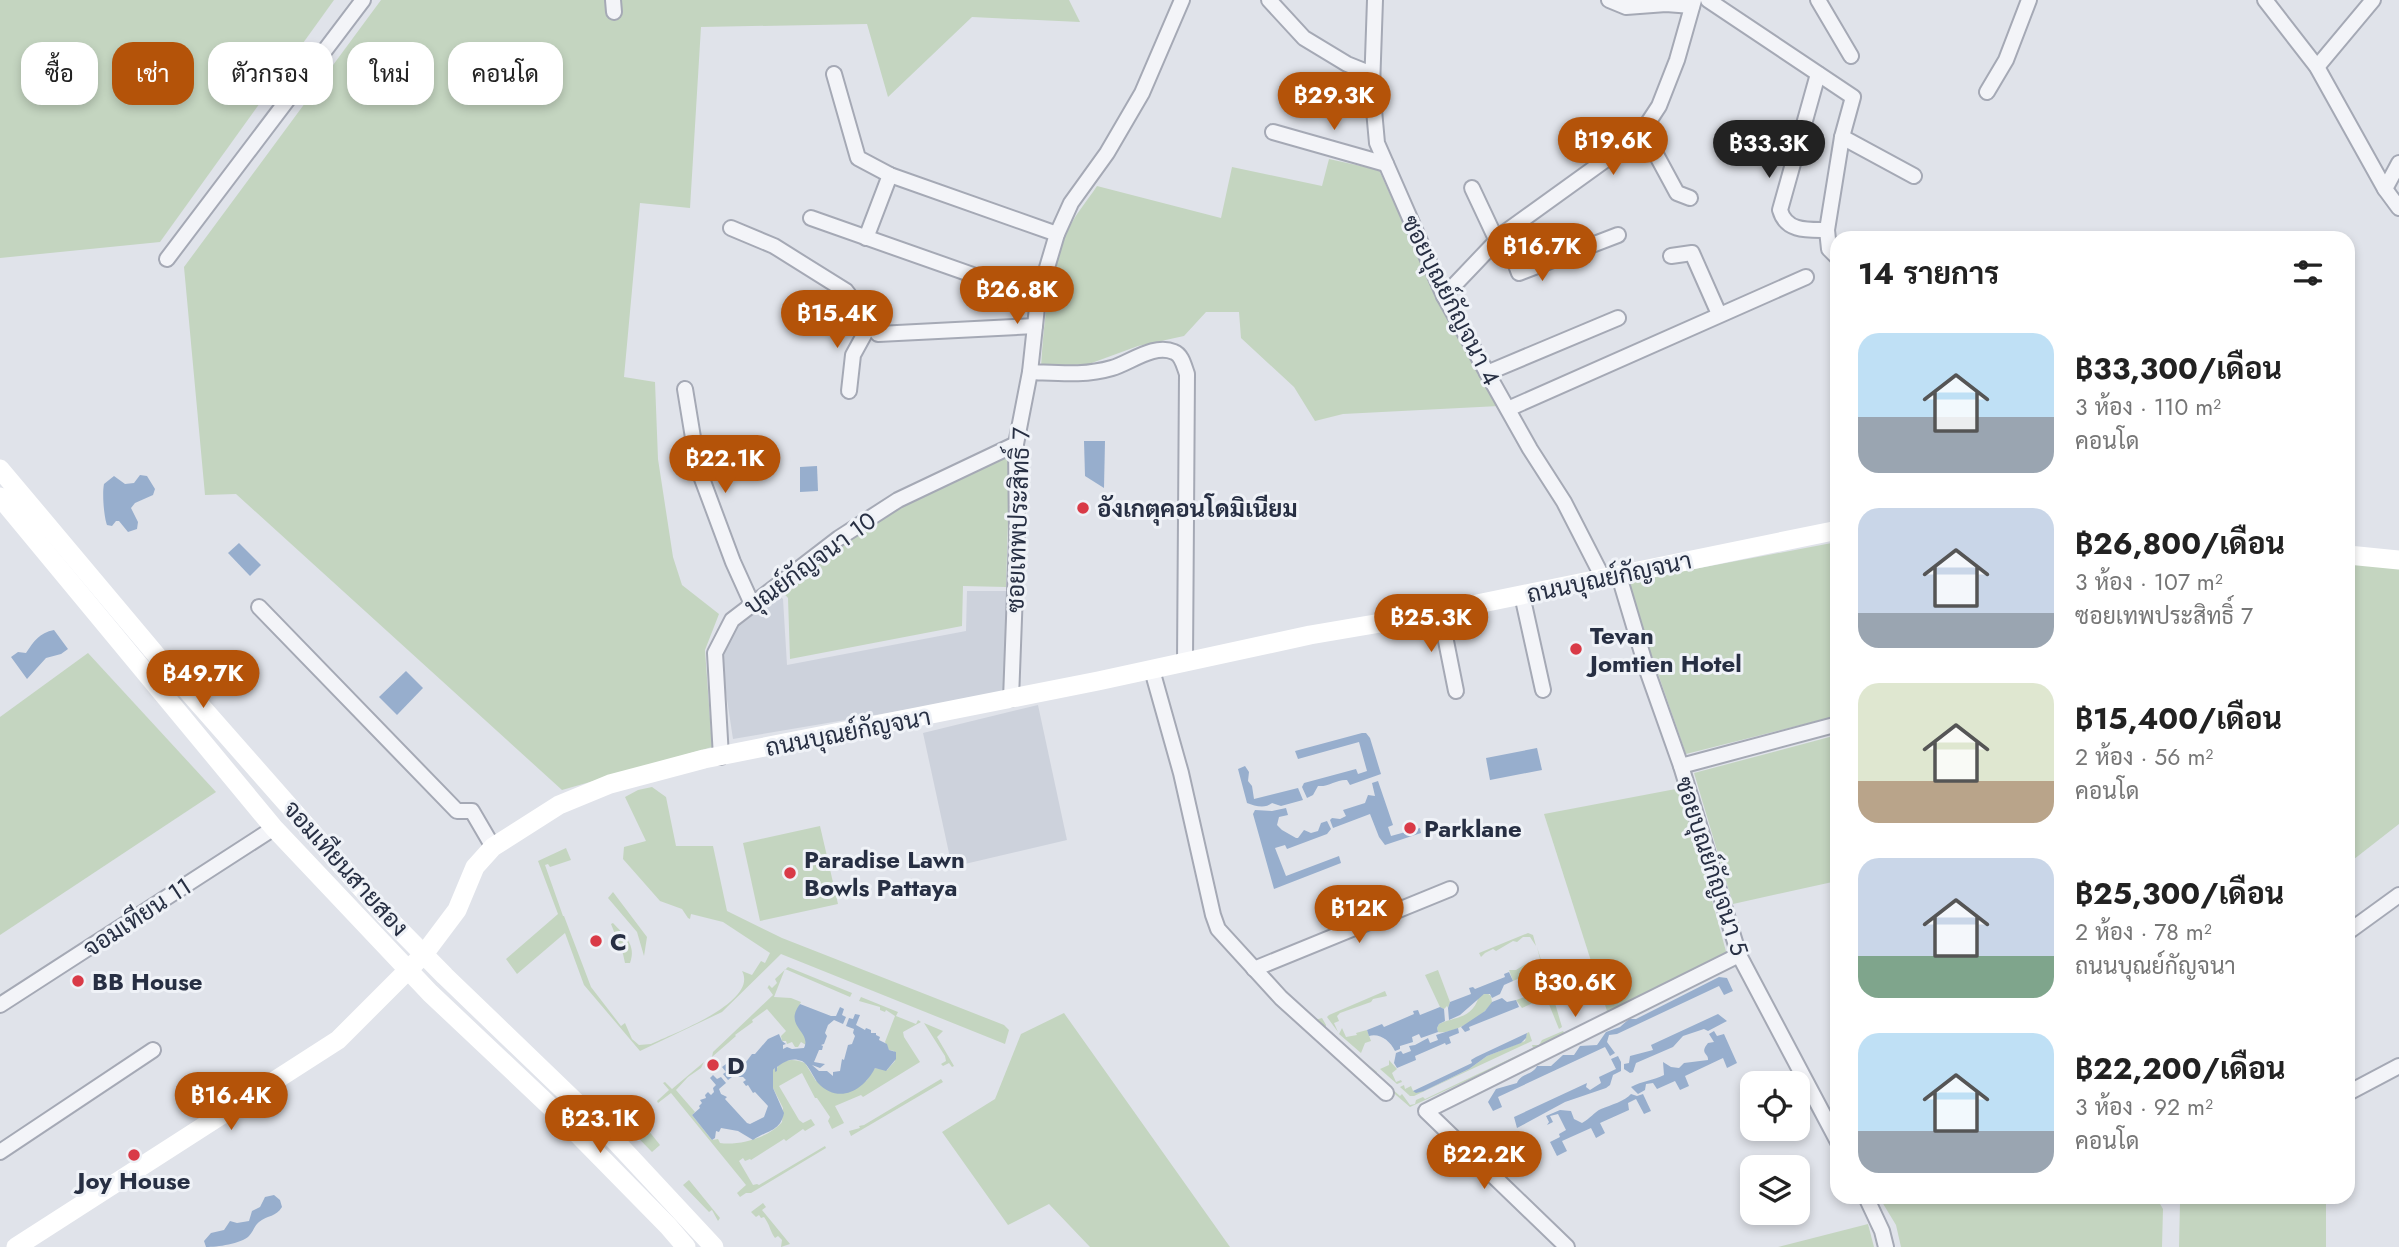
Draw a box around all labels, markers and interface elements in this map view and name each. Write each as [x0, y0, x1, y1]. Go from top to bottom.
chip: ซื้อ [21, 42, 98, 105]
chip: เช่า [112, 42, 194, 105]
chip: ตัวกรอง [208, 42, 333, 105]
chip: ใหม่ [347, 42, 434, 105]
chip: คอนโด [448, 42, 563, 105]
pin: ฿29.3K [1277, 72, 1391, 132]
text: ฿29.3K [1294, 78, 1374, 112]
pin: ฿19.6K [1556, 118, 1670, 177]
pin: ฿33.3K [1712, 120, 1826, 180]
text: ฿19.6K [1574, 123, 1652, 157]
text: ฿33.3K [1729, 126, 1809, 160]
street label: ซอยบุณย์กัญจนา 4 [1393, 209, 1509, 391]
pin: ฿16.7K [1485, 224, 1599, 283]
text: ฿16.7K [1503, 229, 1581, 263]
text: 14 รายการ [1858, 252, 1999, 295]
icon: filters [2289, 254, 2327, 292]
pin: ฿26.8K [960, 266, 1074, 326]
text: ฿26.8K [976, 272, 1058, 306]
pin: ฿15.4K [780, 290, 894, 350]
text: ฿15.4K [797, 296, 877, 330]
text: ฿33,300/เดือน [2075, 347, 2282, 390]
icon: home [1914, 361, 1998, 445]
text: 3 ห้อง · 110 m² [2075, 390, 2221, 424]
text: คอนโด [2075, 424, 2139, 458]
street label: ซอยเทพประสิทธิ์ 7 [993, 426, 1039, 613]
pin: ฿22.1K [668, 435, 782, 495]
text: ฿22.1K [685, 441, 765, 475]
place label: อังเกตุคอนโดมิเนียม [1097, 491, 1298, 526]
marker: อังเกตุคอนโดมิเนียม [1075, 500, 1091, 516]
street label: บุณย์กัญจนา 10 [737, 503, 883, 623]
text: ฿26,800/เดือน [2075, 522, 2285, 565]
icon: home [1914, 536, 1998, 620]
street label: ถนนบุณย์กัญจนา [1523, 542, 1695, 612]
text: 3 ห้อง · 107 m² [2075, 565, 2223, 599]
pin: ฿25.3K [1374, 594, 1488, 654]
text: ซอยเทพประสิทธิ์ 7 [2075, 599, 2253, 633]
text: ฿25.3K [1390, 600, 1472, 634]
place label: Tevan Jomtien Hotel [1586, 618, 1742, 681]
marker: Tevan Jomtien Hotel [1568, 641, 1584, 657]
pin: ฿49.7K [146, 650, 260, 710]
text: ฿49.7K [162, 656, 244, 690]
text: ฿15,400/เดือน [2075, 697, 2282, 740]
street label: ถนนบุณย์กัญจนา [762, 699, 934, 765]
icon: home [1914, 711, 1998, 795]
text: 2 ห้อง · 56 m² [2075, 740, 2213, 774]
street label: ซอยบุณย์กัญจนา 5 [1667, 772, 1757, 960]
text: คอนโด [2075, 774, 2139, 808]
street label: จอมเทียนสายสอง [275, 792, 417, 944]
place label: Parklane [1424, 811, 1522, 846]
marker: Parklane [1402, 820, 1418, 836]
place label: Paradise Lawn Bowls Pattaya [804, 842, 965, 905]
marker: Paradise Lawn Bowls Pattaya [782, 865, 798, 881]
street label: จอมเทียน 11 [76, 869, 198, 965]
text: ฿25,300/เดือน [2075, 872, 2284, 915]
pin: ฿12K [1318, 886, 1400, 945]
icon: home [1914, 886, 1998, 970]
text: ฿12K [1331, 891, 1387, 925]
text: 2 ห้อง · 78 m² [2075, 915, 2212, 949]
place label: C [610, 924, 627, 959]
marker: C [588, 933, 604, 949]
text: ถนนบุณย์กัญจนา [2075, 949, 2236, 983]
pin: ฿30.6K [1518, 960, 1632, 1019]
place label: BB House [92, 964, 203, 999]
text: ฿30.6K [1534, 965, 1616, 999]
marker: BB House [70, 973, 86, 989]
text: ฿22,200/เดือน [2075, 1047, 2286, 1090]
place label: D [727, 1048, 745, 1083]
marker: D [705, 1057, 721, 1073]
icon: home [1914, 1061, 1998, 1145]
map controls [1740, 1071, 1810, 1225]
button: locate [1740, 1071, 1810, 1141]
pin: ฿16.4K [174, 1072, 288, 1132]
text: ฿16.4K [191, 1078, 271, 1112]
text: 3 ห้อง · 92 m² [2075, 1090, 2213, 1124]
pin: ฿23.1K [543, 1096, 657, 1155]
text: ฿23.1K [561, 1101, 639, 1135]
text: คอนโด [2075, 1124, 2139, 1158]
pin: ฿22.2K [1427, 1132, 1541, 1191]
text: ฿22.2K [1443, 1137, 1525, 1171]
marker: Joy House [126, 1147, 142, 1163]
button: layers [1740, 1155, 1810, 1225]
place label: Joy House [74, 1163, 190, 1198]

